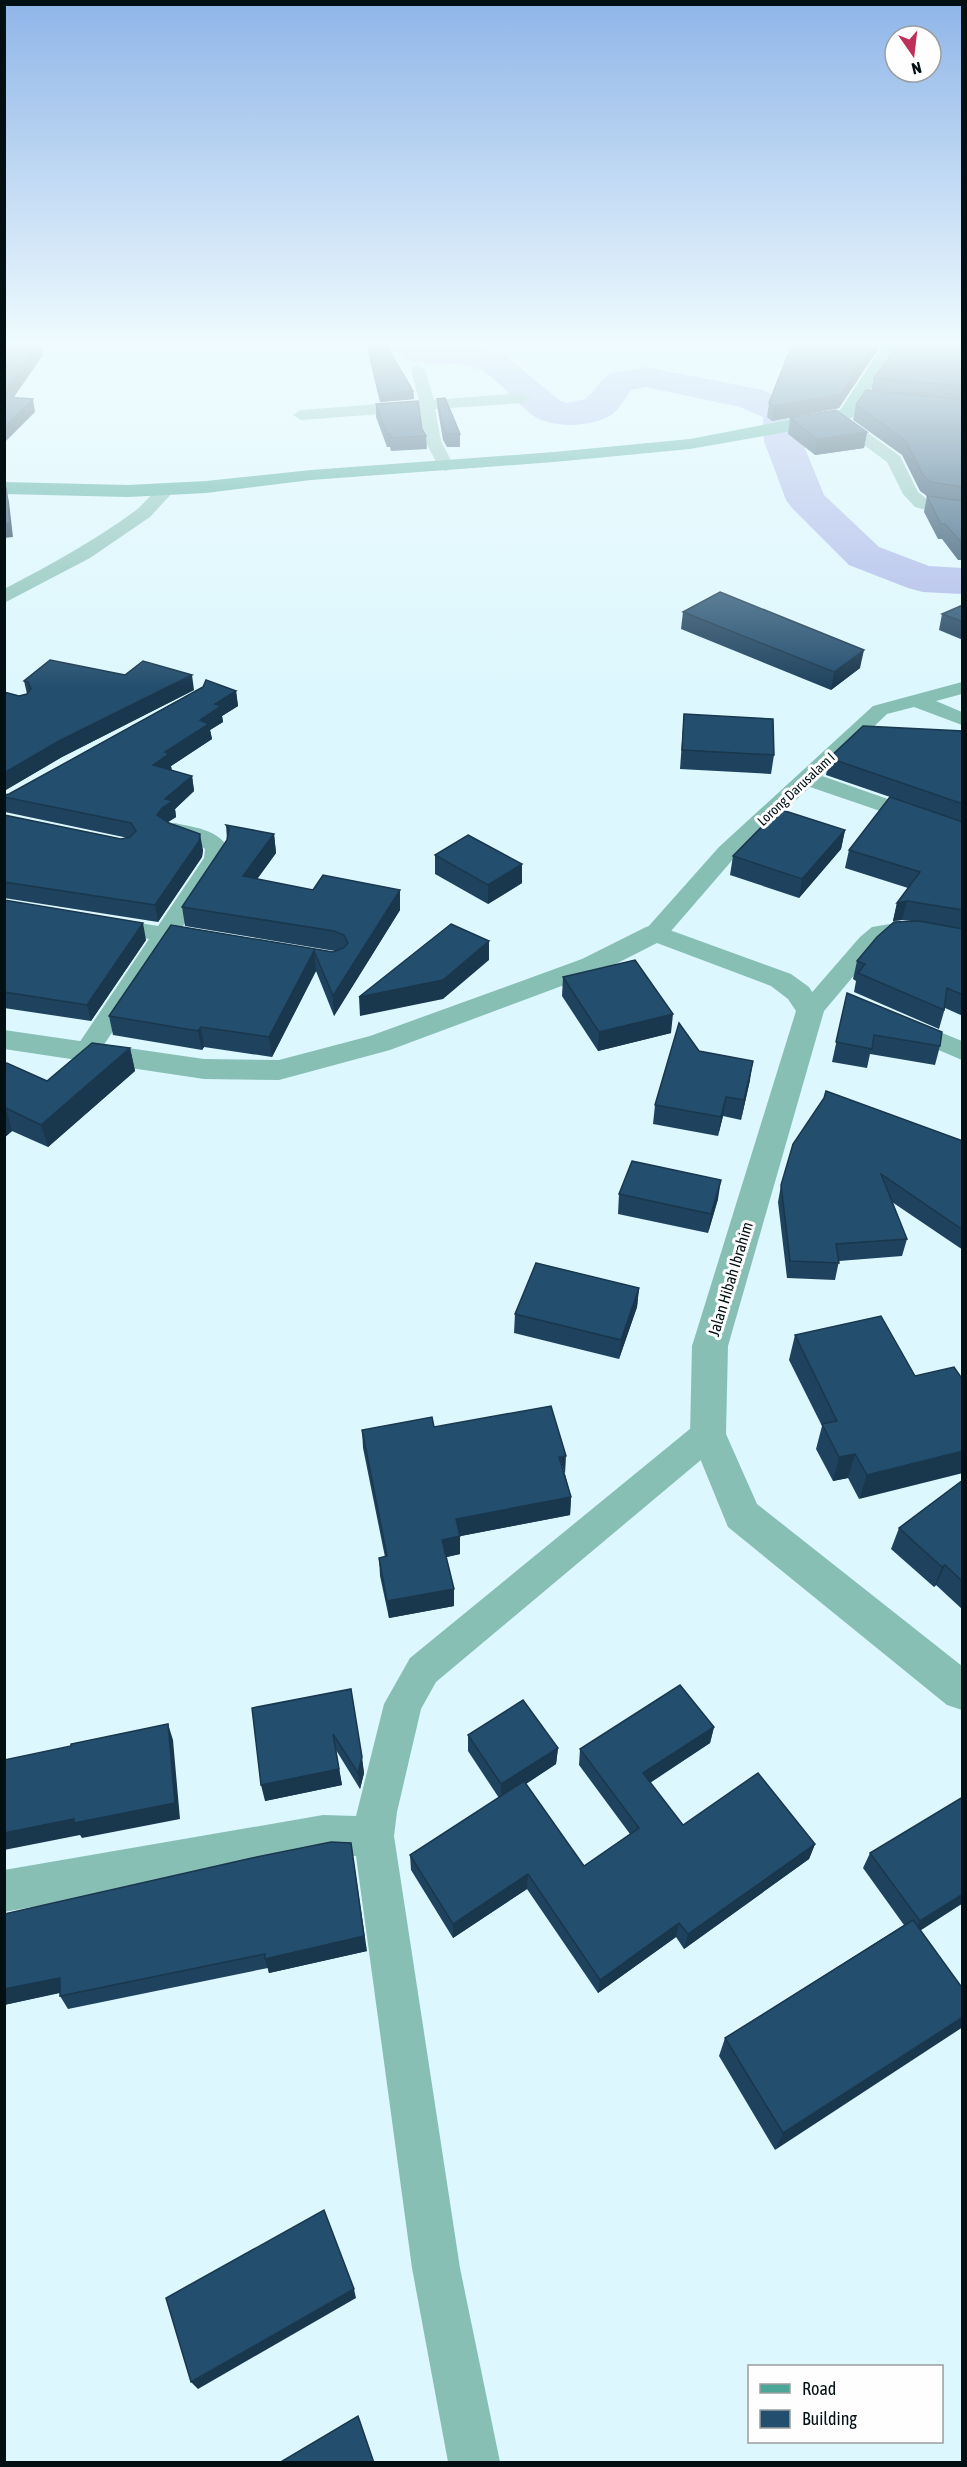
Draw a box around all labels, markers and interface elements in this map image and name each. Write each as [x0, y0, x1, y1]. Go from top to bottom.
north arrow [883, 24, 943, 84]
text: N [910, 59, 923, 78]
street label: Lorong Darusalam I [754, 749, 838, 829]
street label: Jalan Hibah Ibrahim [704, 1220, 756, 1338]
legend [748, 2365, 943, 2443]
text: Road [802, 2378, 836, 2399]
text: Building [802, 2408, 857, 2429]

